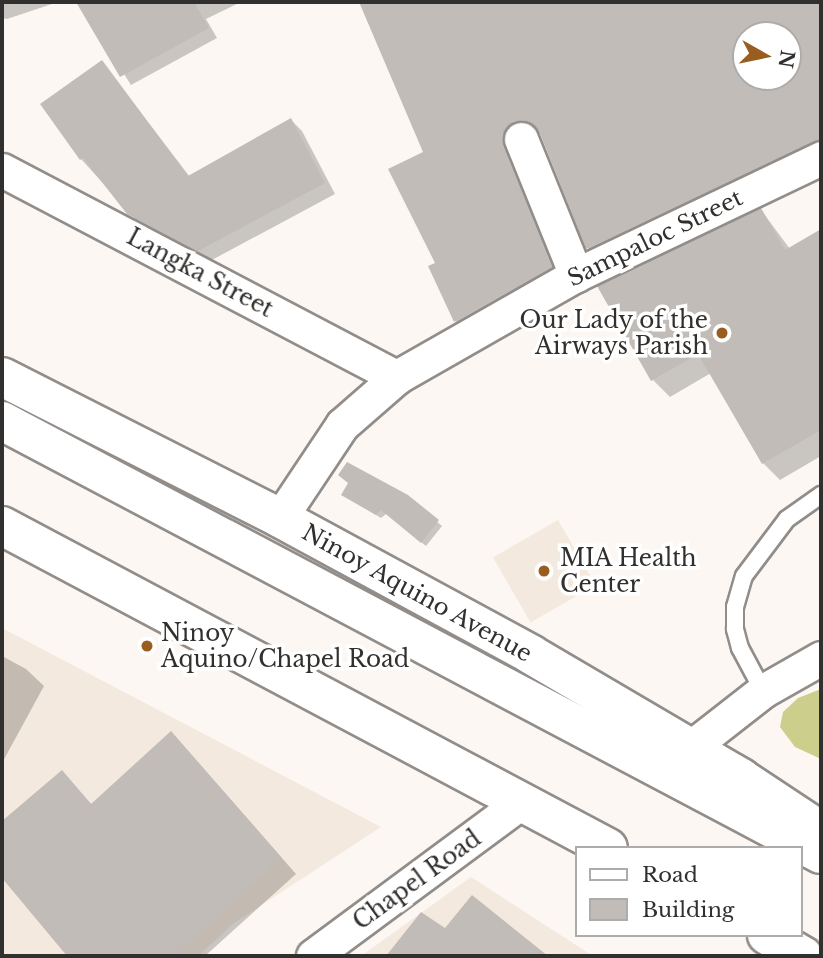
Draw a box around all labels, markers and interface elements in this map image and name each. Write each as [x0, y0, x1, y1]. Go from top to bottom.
north arrow [732, 21, 802, 91]
text: N [774, 48, 799, 70]
street label: Sampaloc Street [563, 184, 747, 292]
street label: Langka Street [122, 223, 278, 323]
place label: Our Lady of the Airways Parish [518, 306, 708, 360]
marker: Our Lady of the Airways Parish [714, 325, 730, 341]
street label: Ninoy Aquino Avenue [296, 518, 538, 668]
place label: MIA Health Center [560, 544, 698, 598]
marker: MIA Health Center [534, 561, 554, 581]
place label: Ninoy Aquino/Chapel Road [161, 619, 409, 673]
marker: Ninoy Aquino/Chapel Road [139, 638, 155, 654]
street label: Chapel Road [348, 824, 486, 936]
legend [574, 846, 802, 937]
text: Road [642, 862, 698, 888]
text: Building [642, 897, 734, 923]

